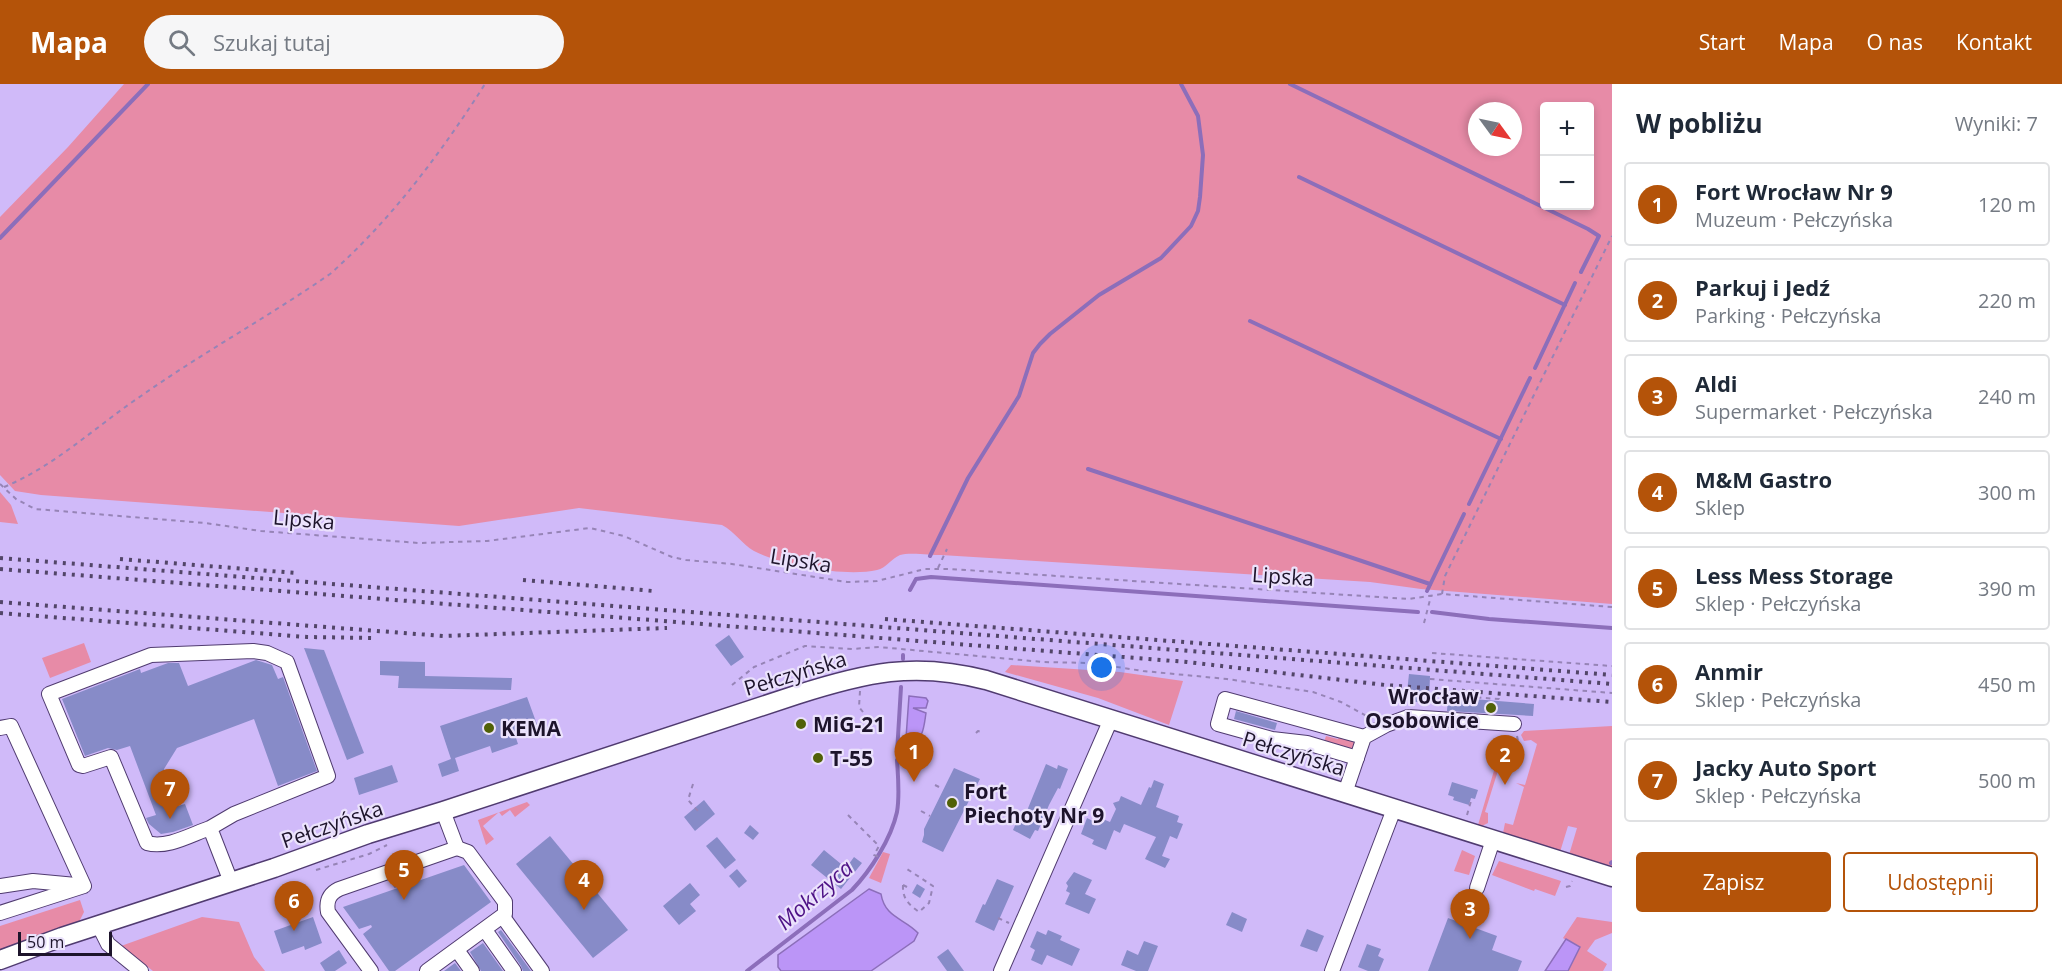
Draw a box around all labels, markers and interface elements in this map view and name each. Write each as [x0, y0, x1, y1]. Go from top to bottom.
search box [144, 15, 564, 69]
text: Mapa [30, 23, 108, 61]
icon: search [165, 26, 198, 59]
text: Szukaj tutaj [213, 27, 331, 57]
text: Start [1699, 28, 1746, 56]
text: Mapa [1779, 28, 1834, 56]
text: O nas [1867, 28, 1923, 56]
text: Kontakt [1956, 28, 2032, 56]
north arrow [1468, 102, 1522, 156]
map controls [1540, 102, 1594, 210]
button: + [1540, 102, 1594, 156]
text: W pobliżu [1636, 105, 1763, 141]
text: Wyniki: 7 [1955, 110, 2038, 137]
button: − [1540, 156, 1594, 210]
text: Fort Wrocław Nr 9 [1695, 176, 1893, 206]
text: 1 [1652, 191, 1663, 218]
text: 120 m [1978, 191, 2036, 218]
text: Muzeum · Pełczyńska [1695, 206, 1893, 233]
text: Parkuj i Jedź [1695, 272, 1830, 302]
text: 2 [1652, 287, 1663, 314]
text: 220 m [1978, 287, 2036, 314]
text: Parking · Pełczyńska [1695, 302, 1881, 329]
text: Aldi [1695, 368, 1738, 398]
text: 3 [1652, 383, 1663, 410]
text: 240 m [1978, 383, 2036, 410]
text: Supermarket · Pełczyńska [1695, 398, 1933, 425]
text: M&M Gastro [1695, 464, 1832, 494]
text: 4 [1652, 479, 1663, 506]
text: 300 m [1978, 479, 2036, 506]
text: Sklep [1695, 494, 1745, 521]
street label: Lipska [272, 502, 336, 536]
street label: Lipska [768, 541, 834, 579]
street label: Lipska [1251, 560, 1315, 592]
text: Less Mess Storage [1695, 560, 1893, 590]
text: 5 [1652, 575, 1663, 602]
text: 390 m [1978, 575, 2036, 602]
text: Sklep · Pełczyńska [1695, 590, 1861, 617]
street label: Pełczyńska [740, 644, 850, 702]
your location [1087, 653, 1116, 682]
text: Anmir [1695, 656, 1763, 686]
text: 6 [1652, 671, 1663, 698]
text: 450 m [1978, 671, 2036, 698]
place label: Wrocław Osobowice [1365, 682, 1479, 734]
text: Sklep · Pełczyńska [1695, 686, 1861, 713]
marker: Wrocław Osobowice [1484, 701, 1498, 715]
place label: MiG-21 [813, 710, 885, 738]
place label: KEMA [501, 714, 562, 742]
marker: MiG-21 [794, 717, 808, 731]
marker: KEMA [482, 721, 496, 735]
street label: Pełczyńska [1239, 724, 1349, 782]
pin: 1 [894, 732, 934, 782]
pin: 2 [1486, 736, 1524, 785]
place label: T-55 [830, 744, 873, 772]
marker: T-55 [811, 751, 825, 765]
text: Jacky Auto Sport [1695, 752, 1876, 782]
text: 7 [1652, 767, 1663, 794]
text: 500 m [1978, 767, 2036, 794]
pin: 7 [150, 770, 190, 819]
place label: Fort Piechoty Nr 9 [964, 777, 1104, 829]
text: Sklep · Pełczyńska [1695, 782, 1861, 809]
street label: Pełczyńska [277, 794, 387, 854]
marker: Fort Piechoty Nr 9 [945, 796, 959, 810]
pin: 5 [384, 850, 424, 900]
water label: Mokrzyca [769, 852, 859, 936]
button: Zapisz [1636, 852, 1831, 912]
button: Udostępnij [1843, 852, 2038, 912]
pin: 4 [564, 860, 604, 910]
pin: 6 [274, 882, 314, 931]
pin: 3 [1450, 890, 1490, 939]
scale bar [18, 929, 112, 956]
text: 50 m [27, 931, 64, 953]

